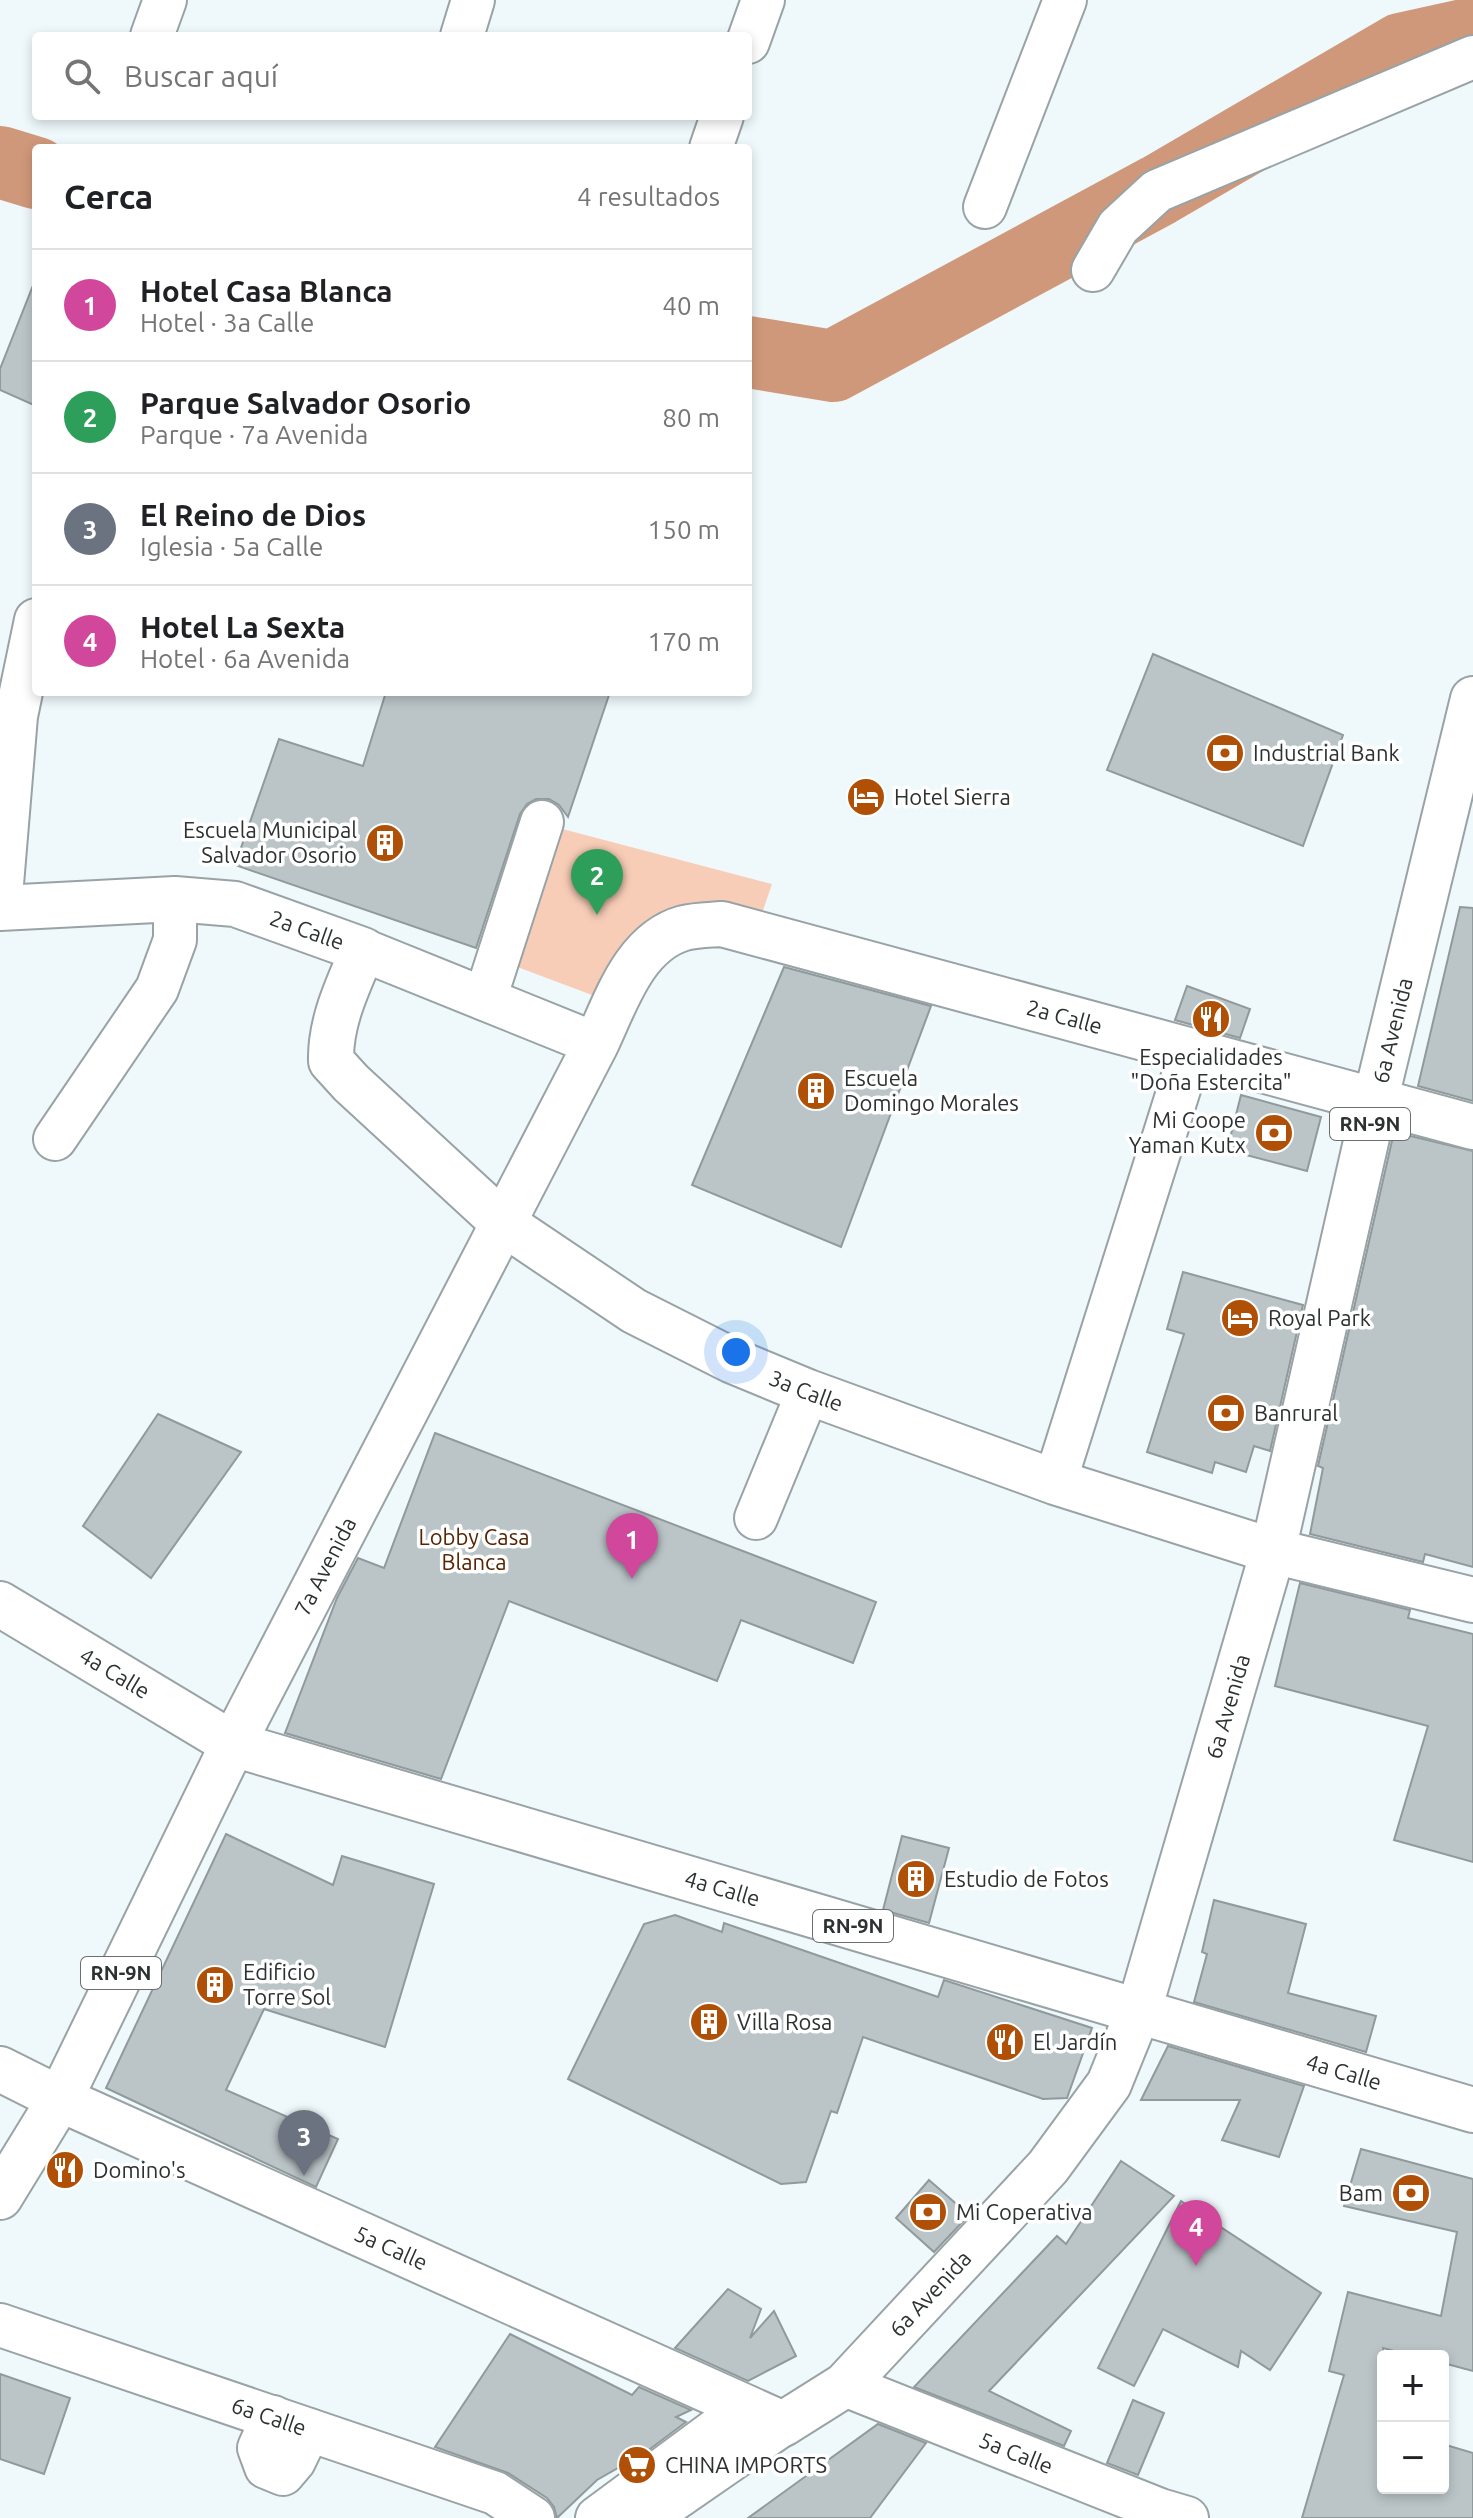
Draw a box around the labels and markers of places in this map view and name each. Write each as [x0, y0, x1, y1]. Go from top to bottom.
bank icon: Industrial Bank [1204, 732, 1246, 774]
place label: Industrial Bank [1253, 740, 1400, 765]
hotel icon: Hotel Sierra [845, 776, 887, 818]
place label: Hotel Sierra [894, 784, 1011, 809]
place label: Escuela Municipal Salvador Osorio [183, 817, 357, 867]
building icon: Escuela Municipal Salvador Osorio [364, 822, 406, 864]
pin: 2 [571, 849, 623, 915]
restaurant icon: Especialidades "Doña Estercita" [1190, 998, 1232, 1040]
place label: Especialidades "Doña Estercita" [1131, 1044, 1292, 1094]
place label: Escuela Domingo Morales [844, 1065, 1019, 1115]
building icon: Escuela Domingo Morales [795, 1070, 837, 1112]
place label: Mi Coope Yaman Kutx [1129, 1107, 1246, 1157]
bank icon: Mi Coope Yaman Kutx [1253, 1112, 1295, 1154]
hotel icon: Royal Park [1219, 1297, 1261, 1339]
place label: Royal Park [1268, 1305, 1371, 1330]
bank icon: Banrural [1205, 1392, 1247, 1434]
place label: Banrural [1254, 1400, 1338, 1425]
pin: 1 [606, 1513, 658, 1579]
building icon: Estudio de Fotos [895, 1858, 937, 1900]
place label: Estudio de Fotos [944, 1866, 1109, 1891]
place label: Edificio Torre Sol [243, 1959, 331, 2009]
building icon: Edificio Torre Sol [194, 1964, 236, 2006]
building icon: Villa Rosa [688, 2001, 730, 2043]
place label: Villa Rosa [737, 2009, 832, 2034]
restaurant icon: El Jardín [984, 2021, 1026, 2063]
place label: El Jardín [1033, 2029, 1117, 2054]
pin: 3 [278, 2110, 330, 2176]
restaurant icon: Domino's [44, 2149, 86, 2191]
place label: Domino's [93, 2157, 186, 2182]
bank icon: Bam [1390, 2172, 1432, 2214]
place label: Bam [1339, 2180, 1383, 2205]
bank icon: Mi Coperativa [907, 2191, 949, 2233]
place label: Mi Coperativa [956, 2199, 1092, 2224]
pin: 4 [1170, 2200, 1222, 2266]
supermarket icon: CHINA IMPORTS [616, 2444, 658, 2486]
place label: CHINA IMPORTS [665, 2452, 827, 2477]

